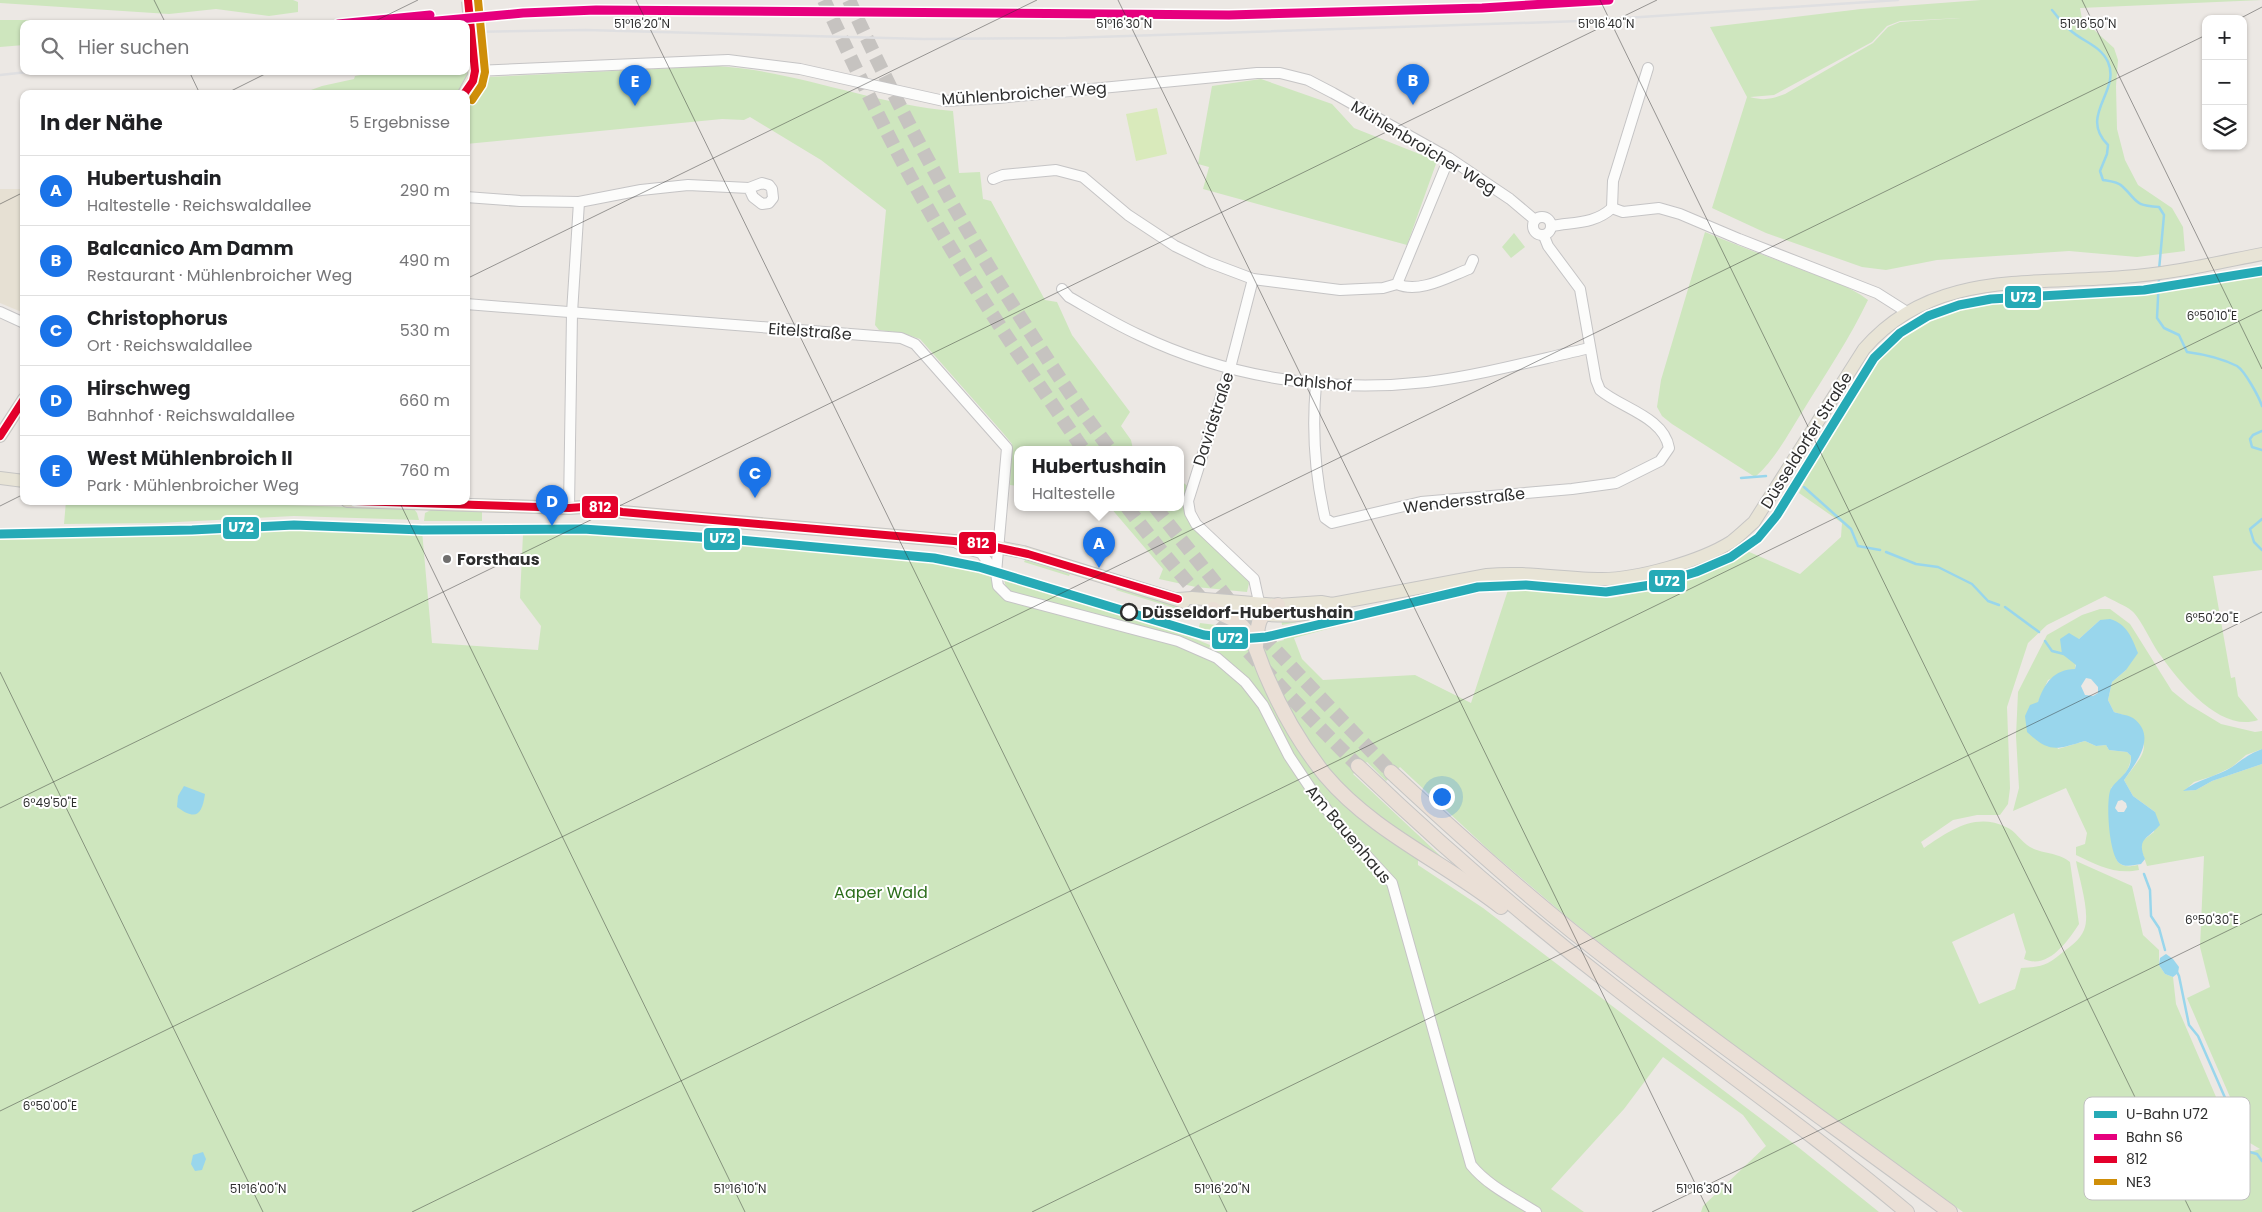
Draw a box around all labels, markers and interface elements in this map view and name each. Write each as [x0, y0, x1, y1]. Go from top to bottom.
text: 51°16'20"N [614, 15, 670, 32]
text: 51°16'30"N [1096, 15, 1152, 32]
text: 51°16'40"N [1578, 15, 1634, 32]
text: 51°16'50"N [2060, 15, 2116, 32]
map controls [2202, 15, 2247, 150]
button: + [2202, 15, 2247, 60]
search box [20, 20, 470, 75]
icon: search [38, 34, 66, 62]
text: Hier suchen [78, 34, 189, 61]
button: − [2202, 60, 2247, 105]
pin: B [1397, 64, 1429, 105]
pin: E [619, 65, 651, 106]
street label: Mühlenbroicher Weg [941, 76, 1108, 111]
street label: Mühlenbroicher Weg [1347, 95, 1501, 200]
button: layers [2202, 105, 2247, 150]
text: In der Nähe [40, 108, 163, 137]
text: 5 Ergebnisse [349, 111, 450, 134]
text: Hubertushain [87, 165, 222, 192]
text: A [50, 179, 62, 202]
text: 290 m [400, 179, 450, 202]
text: Haltestelle · Reichswaldallee [87, 194, 312, 217]
text: Balcanico Am Damm [87, 235, 294, 262]
text: B [51, 249, 61, 272]
text: 490 m [399, 249, 450, 272]
text: Restaurant · Mühlenbroicher Weg [87, 264, 352, 287]
line badge: U72 [2004, 285, 2042, 309]
text: U72 [2010, 287, 2036, 307]
text: Christophorus [87, 305, 228, 332]
text: 6°50'10"E [2187, 307, 2237, 324]
street label: Eitelstraße [767, 317, 853, 346]
text: C [50, 319, 62, 342]
text: 530 m [400, 319, 450, 342]
text: Ort · Reichswaldallee [87, 334, 252, 357]
street label: Düsseldorfer Straße [1755, 367, 1858, 513]
street label: Pahlshof [1283, 368, 1353, 397]
street label: Davidstraße [1187, 369, 1240, 469]
text: Hirschweg [87, 375, 191, 402]
text: D [50, 389, 62, 412]
text: 660 m [399, 389, 450, 412]
text: Bahnhof · Reichswaldallee [87, 404, 295, 427]
text: West Mühlenbroich II [87, 445, 293, 472]
popup [1014, 446, 1184, 511]
text: Hubertushain [1032, 453, 1166, 480]
pin: C [739, 457, 771, 498]
text: E [52, 459, 60, 482]
text: 760 m [400, 459, 450, 482]
text: Park · Mühlenbroicher Weg [87, 474, 299, 497]
text: Haltestelle [1032, 482, 1115, 505]
street label: Wendersstraße [1402, 482, 1526, 519]
pin: D [536, 485, 568, 526]
line badge: 812 [581, 495, 619, 519]
text: 812 [589, 497, 611, 517]
line badge: U72 [222, 516, 260, 540]
text: U72 [228, 517, 254, 537]
line badge: U72 [703, 527, 741, 551]
pin: A [1083, 527, 1115, 568]
text: U72 [709, 528, 735, 548]
line badge: 812 [958, 531, 997, 555]
text: 812 [967, 533, 989, 553]
place label: Forsthaus [457, 548, 540, 571]
marker: Forsthaus [441, 553, 453, 565]
line badge: U72 [1648, 569, 1686, 593]
text: U72 [1654, 571, 1680, 591]
place label: Düsseldorf-Hubertushain [1142, 601, 1353, 624]
marker: Düsseldorf-Hubertushain [1120, 603, 1138, 621]
text: 6°50'20"E [2185, 609, 2239, 626]
line badge: U72 [1211, 626, 1249, 650]
text: U72 [1217, 628, 1243, 648]
street label: Am Bauenhaus [1301, 780, 1397, 889]
your location [1429, 784, 1455, 810]
text: 6°49'50"E [23, 794, 77, 811]
park label: Aaper Wald [834, 881, 928, 904]
text: 6°50'30"E [2185, 911, 2239, 928]
text: 6°50'00"E [23, 1097, 77, 1114]
legend [2084, 1097, 2250, 1200]
text: U-Bahn U72 [2126, 1104, 2208, 1124]
text: Bahn S6 [2126, 1127, 2183, 1147]
text: 812 [2126, 1149, 2147, 1169]
text: NE3 [2126, 1172, 2151, 1192]
text: 51°16'00"N [230, 1180, 286, 1197]
text: 51°16'10"N [714, 1180, 766, 1197]
text: 51°16'20"N [1194, 1180, 1250, 1197]
text: 51°16'30"N [1676, 1180, 1732, 1197]

